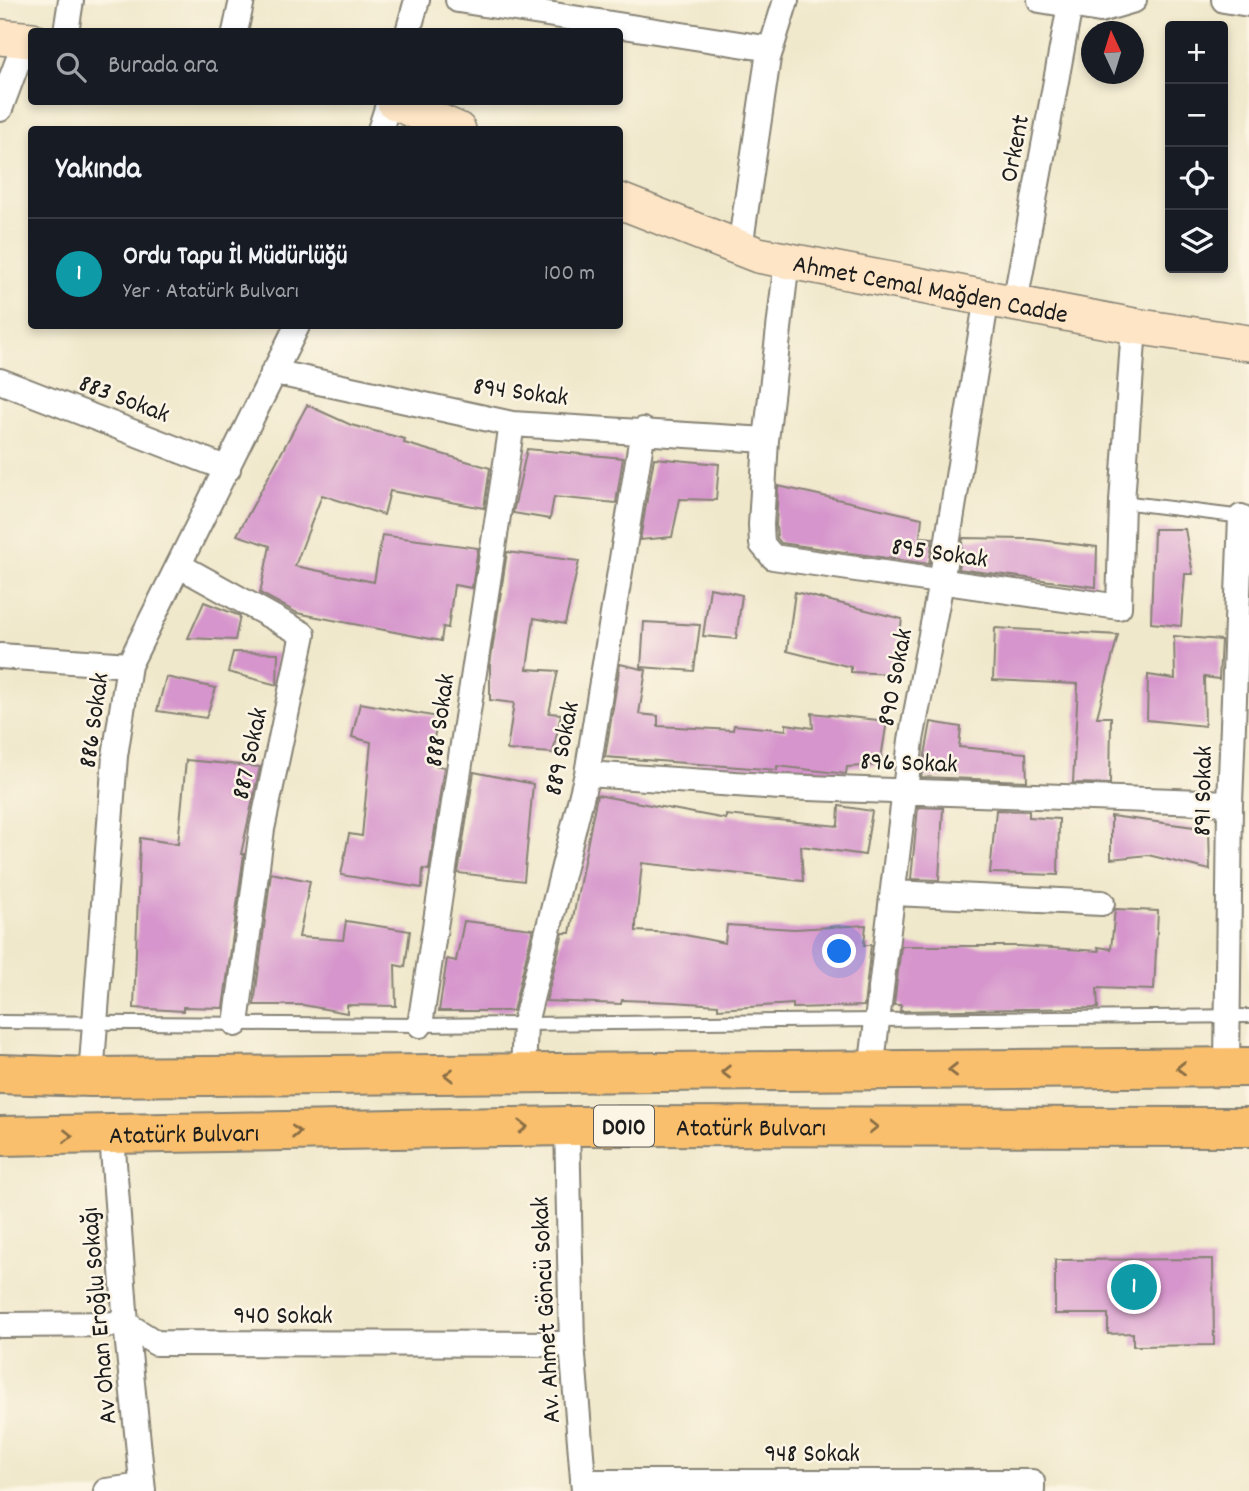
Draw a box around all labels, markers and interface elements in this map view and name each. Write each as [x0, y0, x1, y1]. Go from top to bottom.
north arrow [1081, 21, 1144, 84]
map controls [1165, 21, 1228, 273]
button: + [1165, 21, 1228, 84]
search box [28, 28, 623, 105]
icon: search [52, 48, 90, 86]
text: Burada ara [108, 48, 218, 85]
button: − [1165, 84, 1228, 147]
street label: Orkent [992, 111, 1041, 186]
button: locate [1165, 147, 1228, 210]
text: Yakında [56, 150, 141, 193]
button: layers [1165, 210, 1228, 273]
text: Ordu Tapu İl Müdürlüğü [123, 239, 348, 276]
street label: Ahmet Cemal Mağden Cadde [790, 247, 1071, 335]
text: 1 [76, 258, 82, 291]
text: 100 m [544, 258, 595, 291]
text: Yer · Atatürk Bulvarı [123, 276, 299, 309]
street label: 883 Sokak [73, 366, 175, 435]
street label: 894 Sokak [471, 369, 570, 418]
street label: 895 Sokak [889, 529, 990, 580]
street label: 890 Sokak [869, 626, 924, 730]
street label: 886 Sokak [70, 670, 120, 771]
street label: 888 Sokak [417, 671, 466, 770]
street label: 889 Sokak [536, 698, 591, 799]
street label: 887 Sokak [224, 704, 279, 803]
street label: 896 Sokak [859, 744, 958, 785]
street label: 891 Sokak [1185, 745, 1224, 837]
your location [822, 934, 856, 968]
one-way arrow [1175, 1060, 1186, 1075]
one-way arrow [948, 1062, 958, 1078]
one-way arrow [720, 1064, 731, 1080]
one-way arrow [444, 1067, 454, 1083]
road number: D010 [594, 1106, 654, 1146]
street label: Atatürk Bulvarı [676, 1111, 826, 1148]
street label: Atatürk Bulvarı [109, 1116, 260, 1156]
one-way arrow [518, 1119, 529, 1134]
one-way arrow [868, 1119, 879, 1135]
one-way arrow [290, 1124, 301, 1139]
one-way arrow [63, 1128, 74, 1144]
street label: Av. Ahmet Göncü Sokak [523, 1195, 572, 1424]
street label: Av Ohan Eroğlu Sokağı [73, 1206, 128, 1426]
pin: 1 [1111, 1261, 1157, 1313]
street label: 940 Sokak [233, 1299, 333, 1336]
street label: 948 Sokak [764, 1437, 860, 1474]

